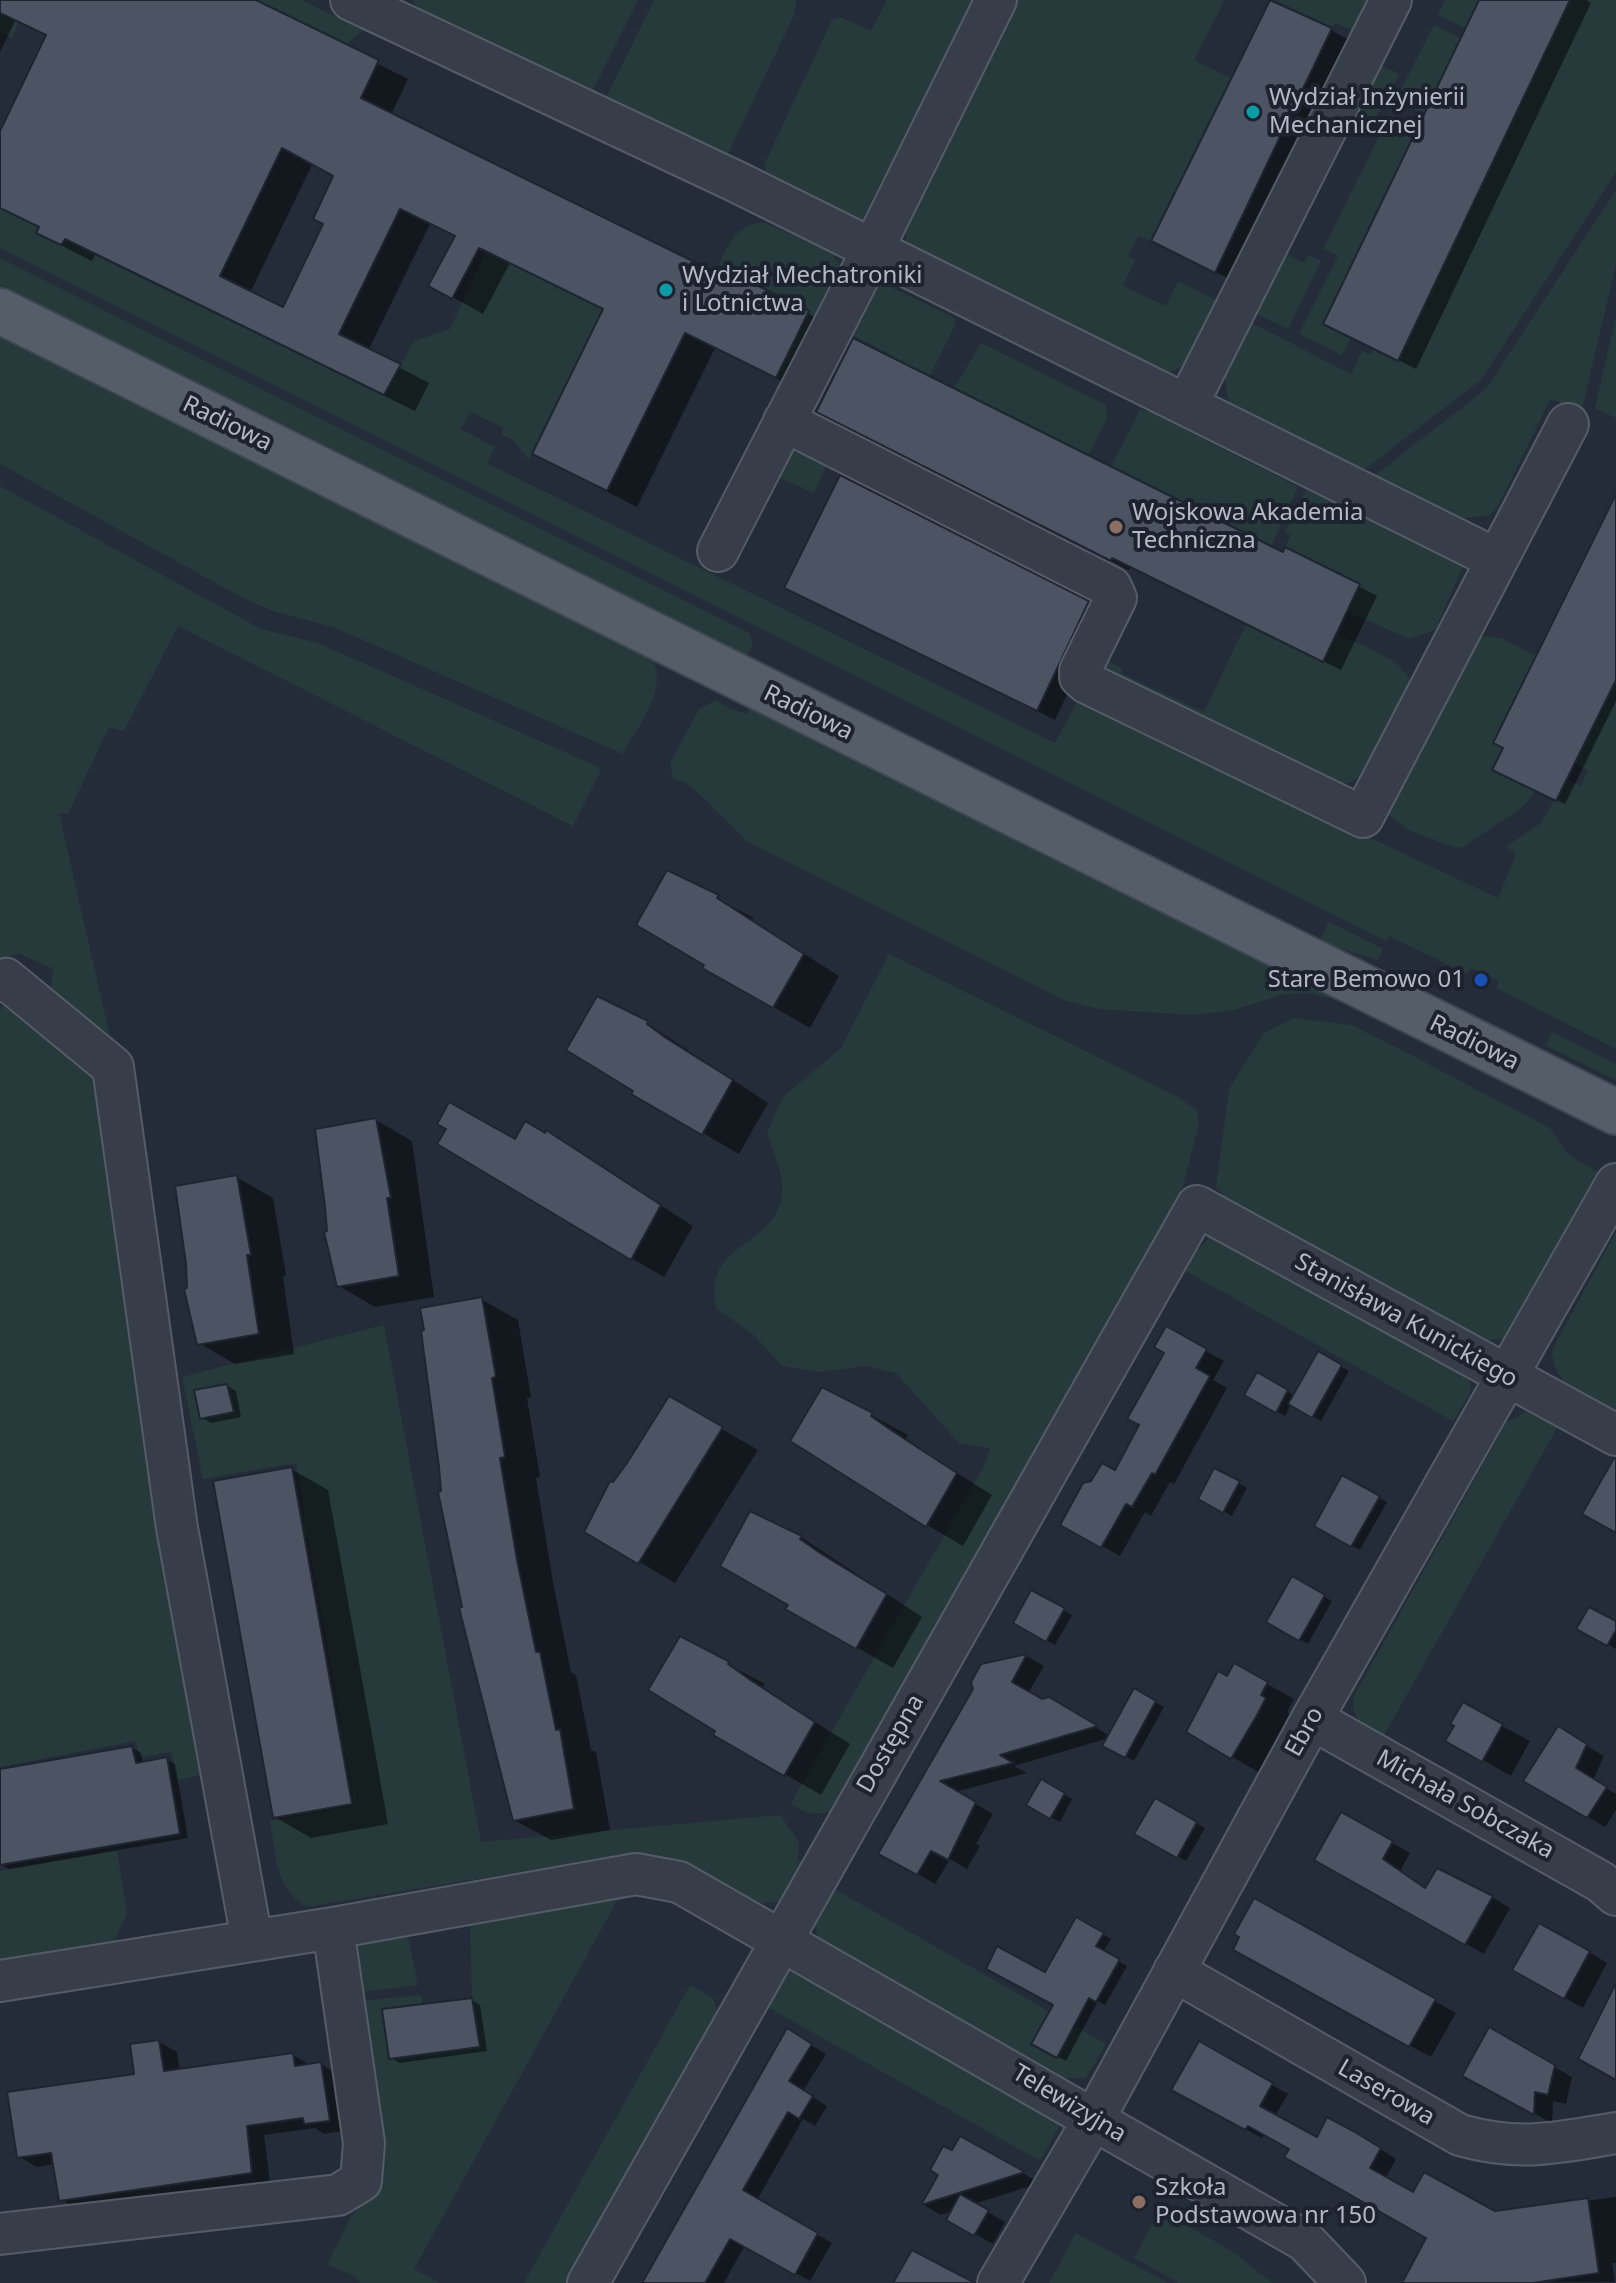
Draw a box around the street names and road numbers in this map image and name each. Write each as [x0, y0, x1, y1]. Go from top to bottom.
street label: Radiowa [178, 390, 276, 458]
street label: Radiowa [759, 679, 857, 747]
street label: Radiowa [1425, 1009, 1523, 1077]
street label: Stanisława Kunickiego [1290, 1248, 1522, 1394]
street label: Dostępna [851, 1690, 931, 1798]
street label: Ebro [1280, 1702, 1330, 1762]
street label: Michała Sobczaka [1371, 1744, 1559, 1866]
street label: Laserowa [1333, 2054, 1439, 2132]
street label: Telewizyjna [1007, 2059, 1131, 2149]

